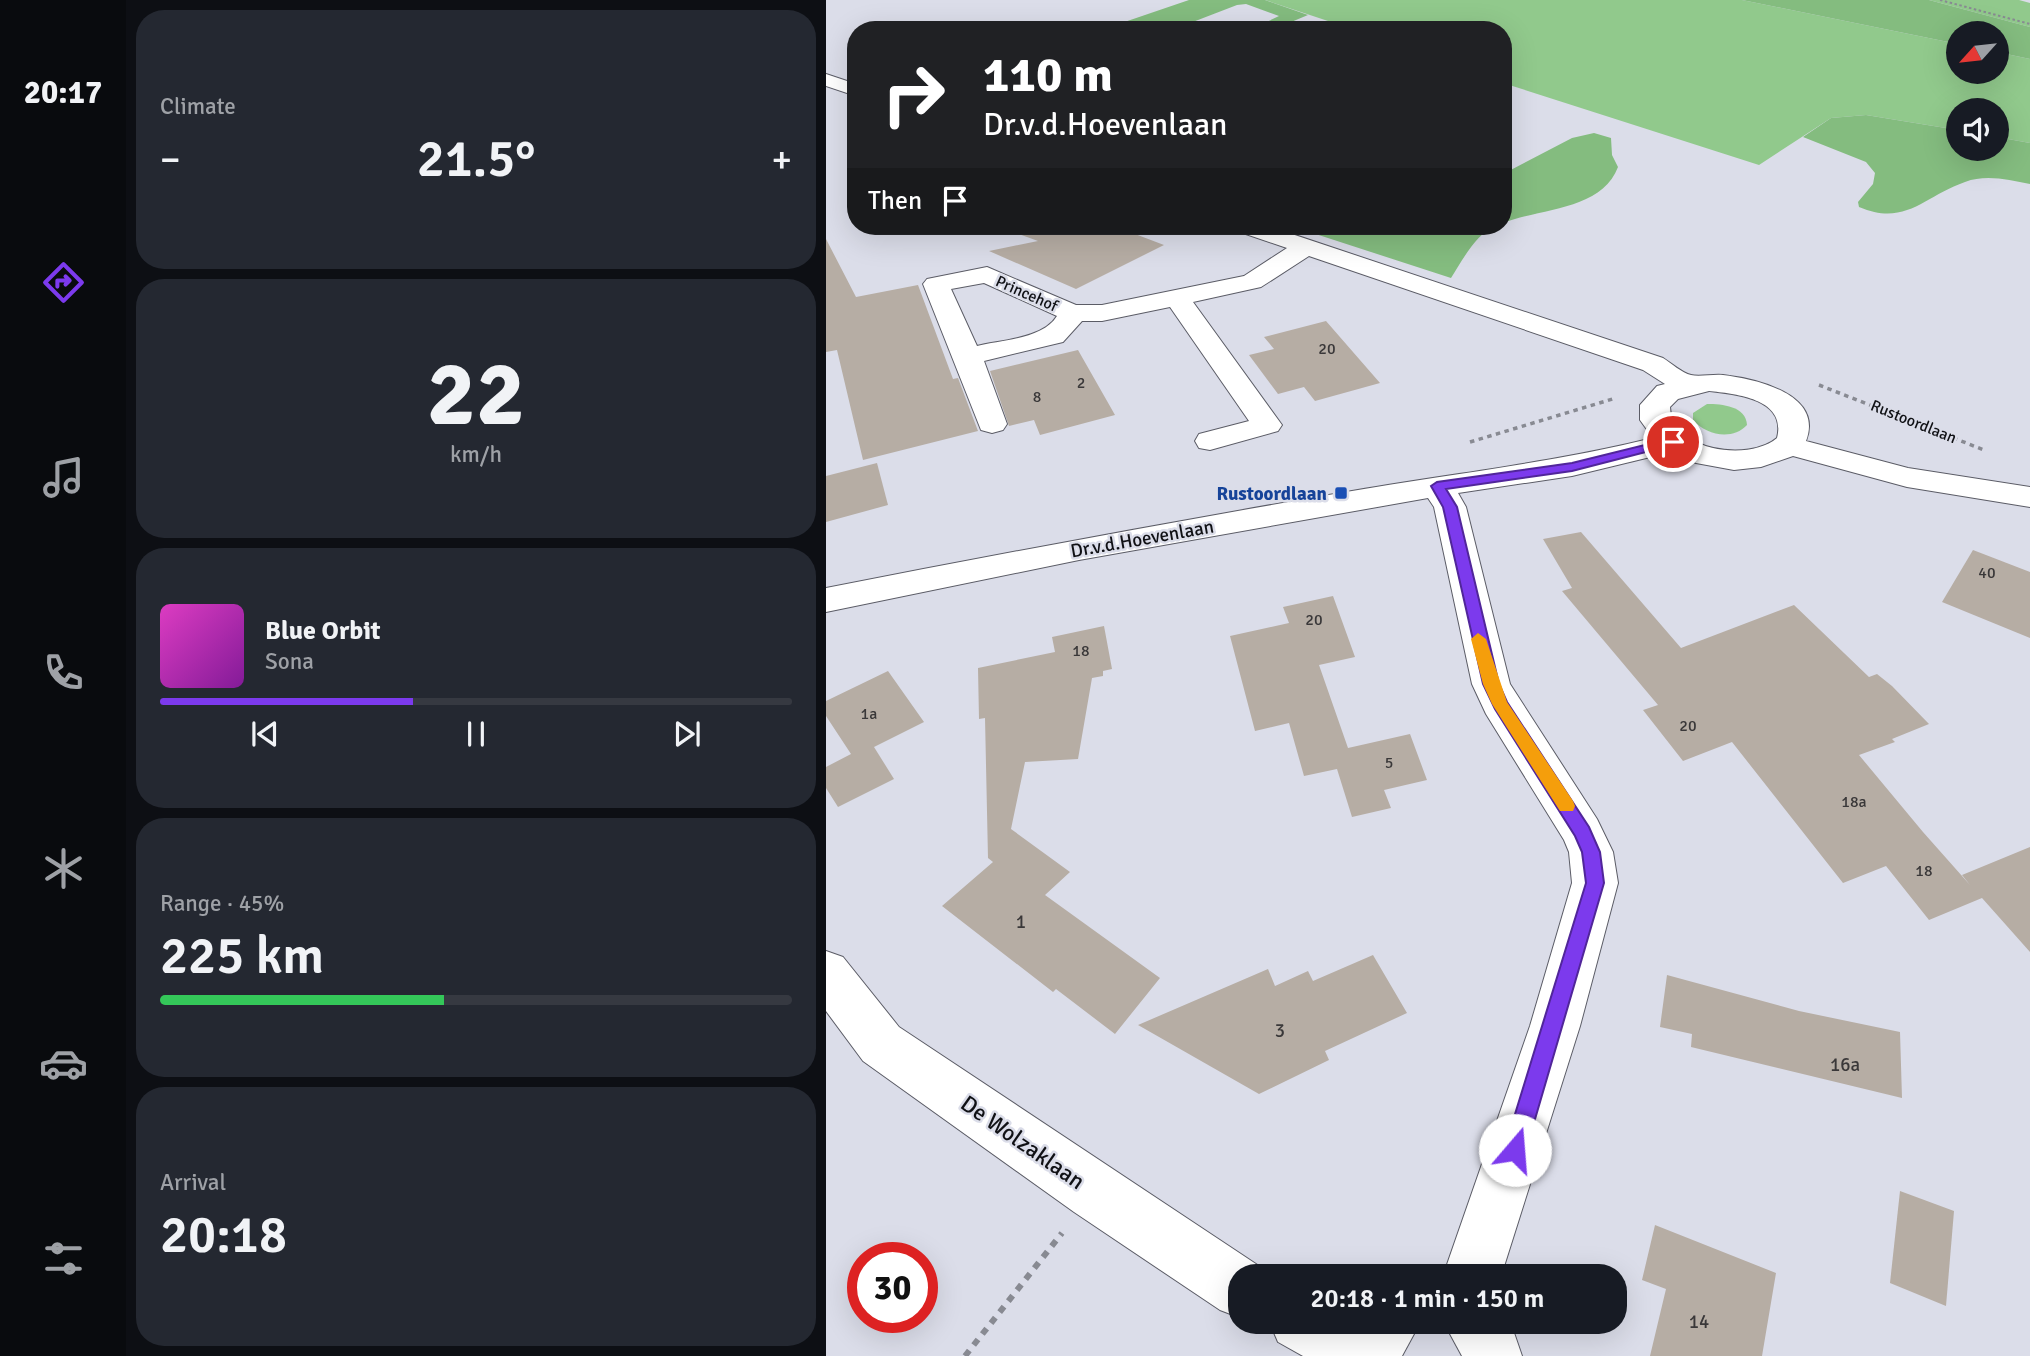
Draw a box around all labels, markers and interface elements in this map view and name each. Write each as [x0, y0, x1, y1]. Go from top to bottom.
north arrow [1946, 21, 2009, 84]
map controls [1946, 21, 2009, 161]
text: 110 m [983, 45, 1113, 105]
icon: right [868, 49, 959, 140]
text: 20:17 [24, 73, 102, 112]
text: Climate [160, 92, 236, 121]
button: sound [1946, 98, 2009, 161]
text: Dr.v.d.Hoevenlaan [983, 105, 1228, 144]
text: 21.5° [417, 127, 535, 191]
text: − [160, 136, 181, 183]
text: + [771, 136, 792, 183]
icon: arrive [936, 182, 974, 220]
text: Then [868, 185, 922, 217]
icon: directions [39, 258, 88, 307]
street label: Princehof [992, 271, 1061, 317]
text: 22 [427, 338, 525, 451]
house number: 20 [1318, 339, 1336, 359]
house number: 2 [1077, 373, 1085, 393]
house number: 8 [1033, 387, 1041, 407]
street label: Rustoordlaan [1868, 396, 1960, 448]
pin [1643, 412, 1703, 472]
icon: arrive [1654, 423, 1692, 461]
text: km/h [450, 440, 502, 469]
icon: music [39, 453, 88, 502]
place label: Rustoordlaan [1217, 482, 1327, 506]
marker: Rustoordlaan [1333, 485, 1349, 501]
street label: Dr.v.d.Hoevenlaan [1069, 515, 1216, 563]
house number: 40 [1978, 563, 1996, 583]
house number: 20 [1305, 610, 1323, 630]
text: Blue Orbit [265, 615, 381, 647]
house number: 18 [1072, 641, 1090, 661]
text: Sona [265, 647, 314, 676]
icon: phone [39, 648, 88, 697]
house number: 1a [861, 704, 877, 724]
icon: previous [246, 715, 284, 753]
icon: pause [457, 715, 495, 753]
icon: next [668, 715, 706, 753]
house number: 20 [1679, 716, 1697, 736]
house number: 5 [1385, 753, 1393, 773]
house number: 18a [1841, 792, 1867, 812]
icon: climate [39, 844, 88, 893]
house number: 18 [1915, 861, 1933, 881]
text: Range · 45% [160, 889, 284, 918]
house number: 1 [1016, 910, 1026, 934]
text: 225 km [160, 924, 324, 988]
house number: 3 [1275, 1019, 1285, 1043]
icon: car [39, 1039, 88, 1088]
house number: 16a [1830, 1053, 1860, 1077]
street label: De Wolzaklaan [955, 1089, 1090, 1196]
position arrow [1478, 1113, 1552, 1187]
text: Arrival [160, 1168, 226, 1197]
text: 20:18 [160, 1203, 287, 1267]
icon: filters [39, 1234, 88, 1283]
speed limit sign: 30 [847, 1242, 938, 1333]
text: 20:18 · 1 min · 150 m [1311, 1283, 1544, 1315]
house number: 14 [1689, 1310, 1709, 1334]

